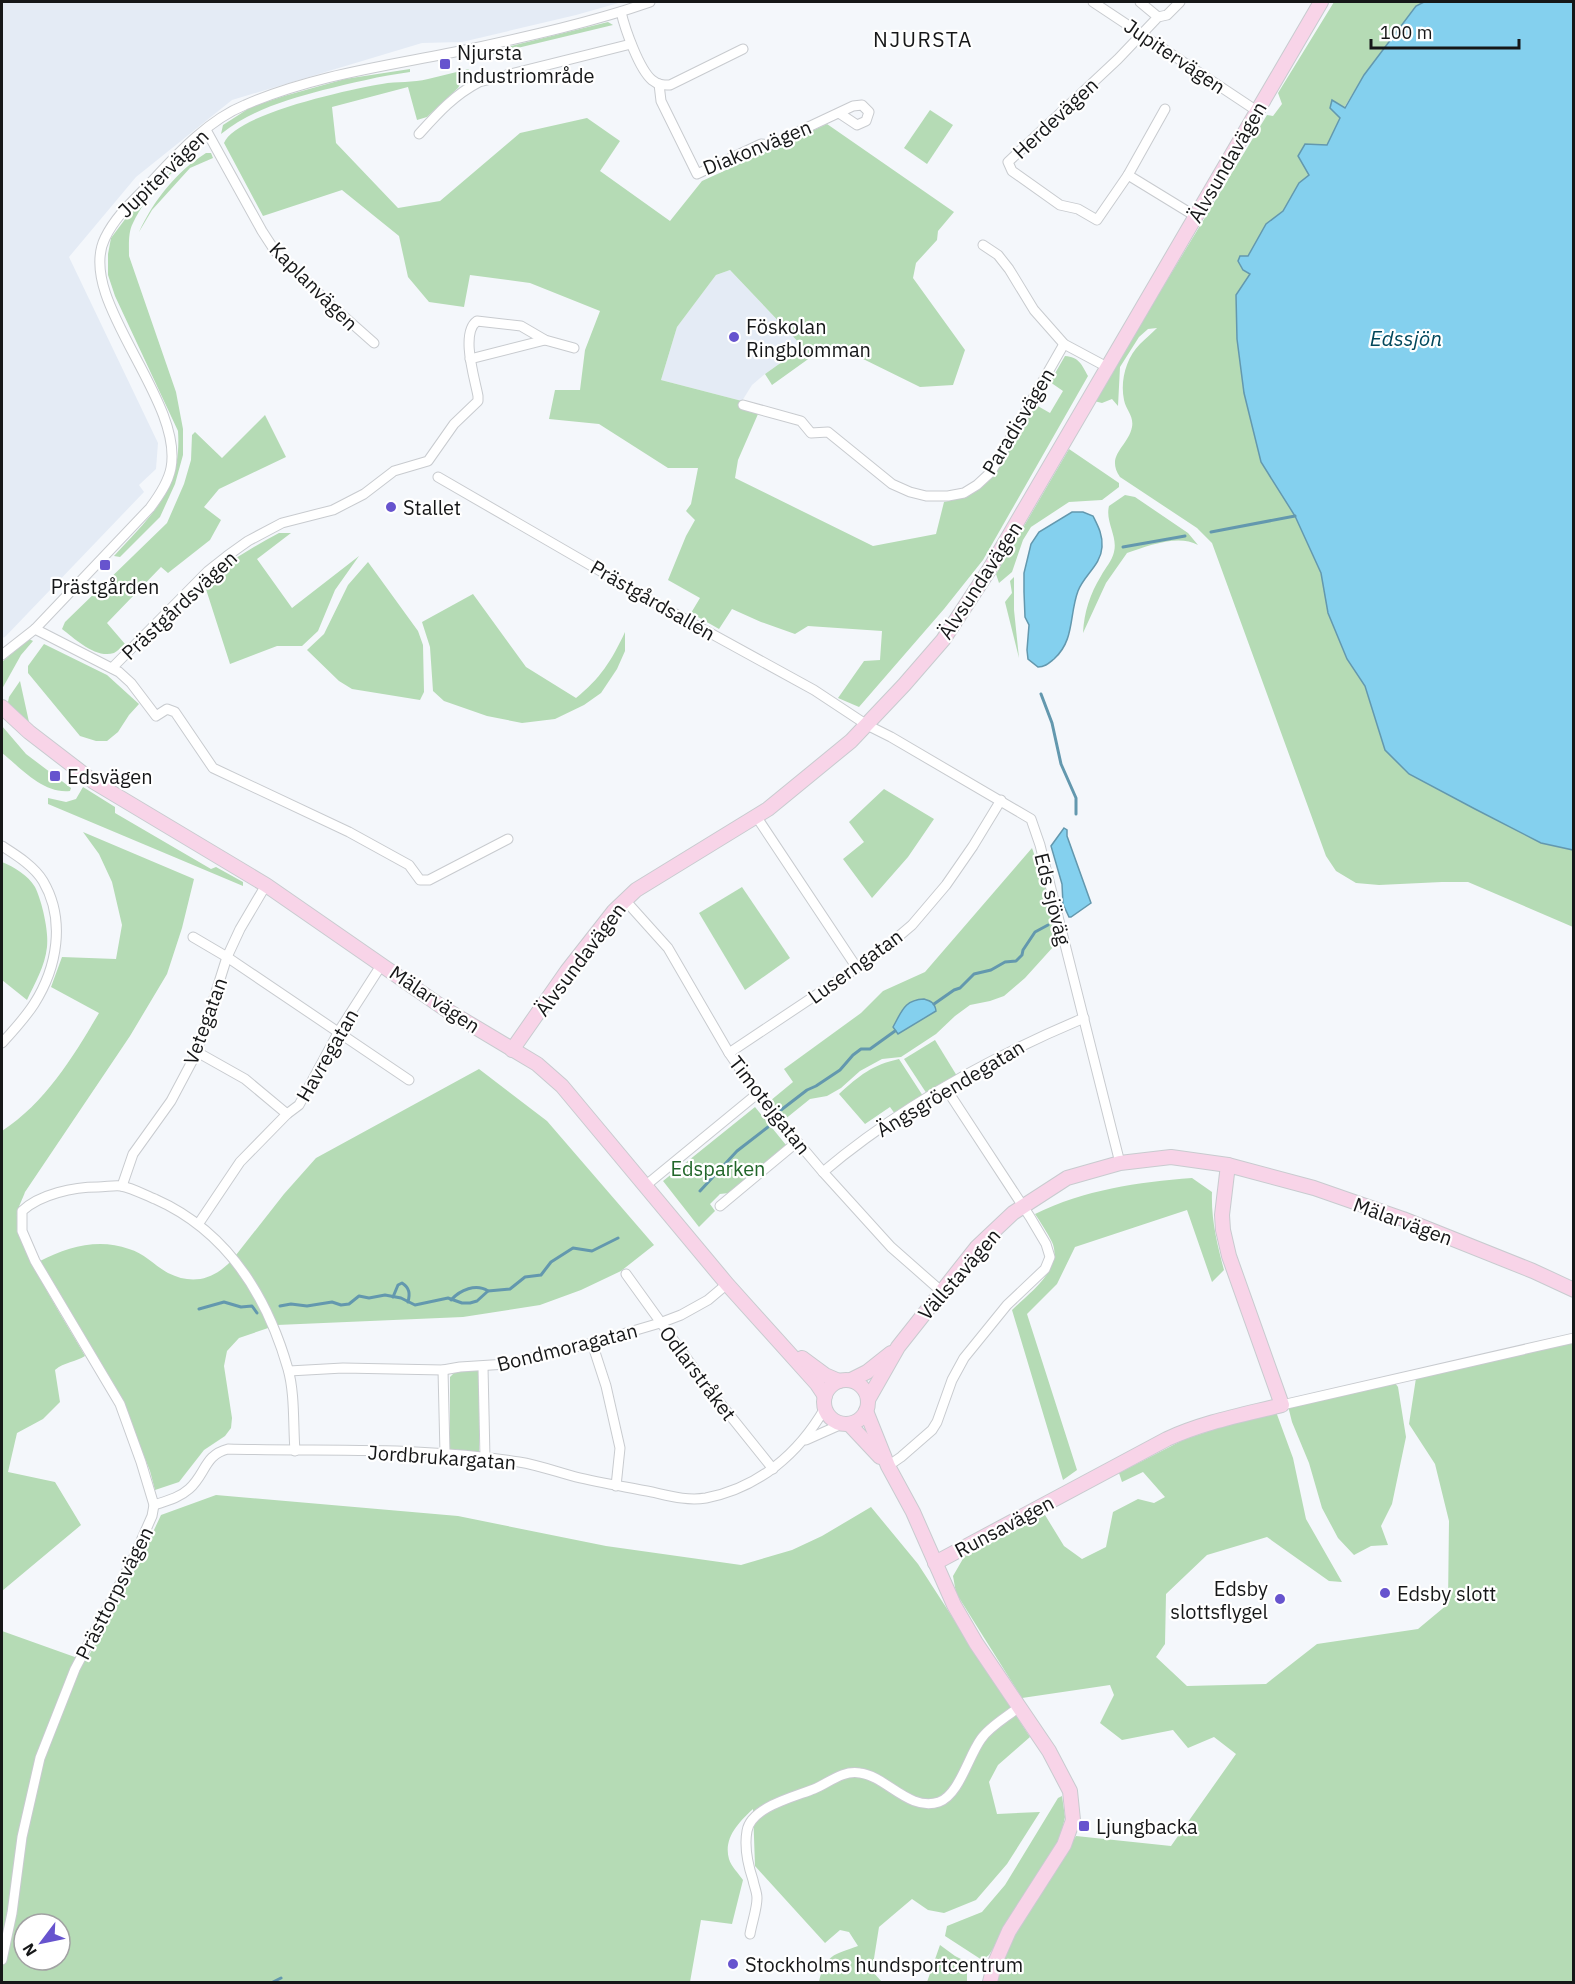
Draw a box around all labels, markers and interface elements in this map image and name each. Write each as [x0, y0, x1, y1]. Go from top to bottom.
street label: Jupitervägen [1119, 12, 1231, 100]
scale bar [1371, 12, 1520, 50]
text: 100 m [1380, 21, 1432, 44]
district label: NJURSTA [873, 25, 973, 53]
place label: Njursta industriområde [457, 39, 594, 89]
marker: Njursta industriområde [438, 57, 452, 71]
street label: Herdevägen [1006, 71, 1104, 165]
street label: Älvsundavägen [1181, 97, 1273, 227]
street label: Diakonvägen [699, 113, 815, 181]
street label: Jupitervägen [112, 123, 214, 223]
street label: Kaplanvägen [264, 236, 364, 336]
place label: Föskolan Ringblomman [746, 313, 871, 363]
water label: Edssjön [1370, 324, 1442, 352]
marker: Föskolan Ringblomman [727, 330, 741, 344]
street label: Paradisvägen [976, 363, 1060, 479]
place label: Stallet [403, 494, 461, 521]
marker: Stallet [384, 500, 398, 514]
street label: Älvsundavägen [932, 516, 1028, 644]
street label: Prästgårdsvägen [115, 544, 243, 666]
street label: Prästgårdsallén [586, 553, 720, 647]
marker: Prästgården [98, 558, 112, 572]
place label: Prästgården [51, 573, 159, 600]
place label: Edsvägen [67, 763, 153, 790]
marker: Edsvägen [48, 769, 62, 783]
street label: Eds sjöväg [1029, 850, 1078, 948]
street label: Älvsundavägen [528, 897, 632, 1021]
street label: Luserngatan [802, 923, 908, 1009]
street label: Mälarvägen [384, 959, 486, 1039]
street label: Vetegatan [177, 974, 233, 1068]
street label: Havregatan [290, 1004, 364, 1106]
street label: Ängsgröendegatan [871, 1033, 1029, 1143]
street label: Timotejgatan [723, 1050, 817, 1160]
park label: Edsparken [671, 1155, 765, 1182]
street label: Mälarvägen [1350, 1191, 1456, 1251]
street label: Vällstavägen [912, 1222, 1006, 1326]
street label: Bondmoragatan [494, 1316, 640, 1378]
street label: Odlarstråket [654, 1320, 742, 1426]
street label: Jordbrukargatan [367, 1438, 517, 1476]
street label: Runsavägen [950, 1489, 1058, 1563]
street label: Prästtorpsvägen [69, 1522, 159, 1664]
place label: Edsby slottsflygel [1170, 1575, 1268, 1625]
place label: Edsby slott [1397, 1580, 1496, 1607]
marker: Edsby slott [1378, 1586, 1392, 1600]
marker: Edsby slottsflygel [1273, 1592, 1287, 1606]
place label: Ljungbacka [1096, 1813, 1198, 1840]
marker: Ljungbacka [1077, 1819, 1091, 1833]
north arrow [12, 1912, 72, 1972]
text: N [18, 1940, 41, 1960]
place label: Stockholms hundsportcentrum [745, 1951, 1023, 1978]
marker: Stockholms hundsportcentrum [726, 1957, 740, 1971]

